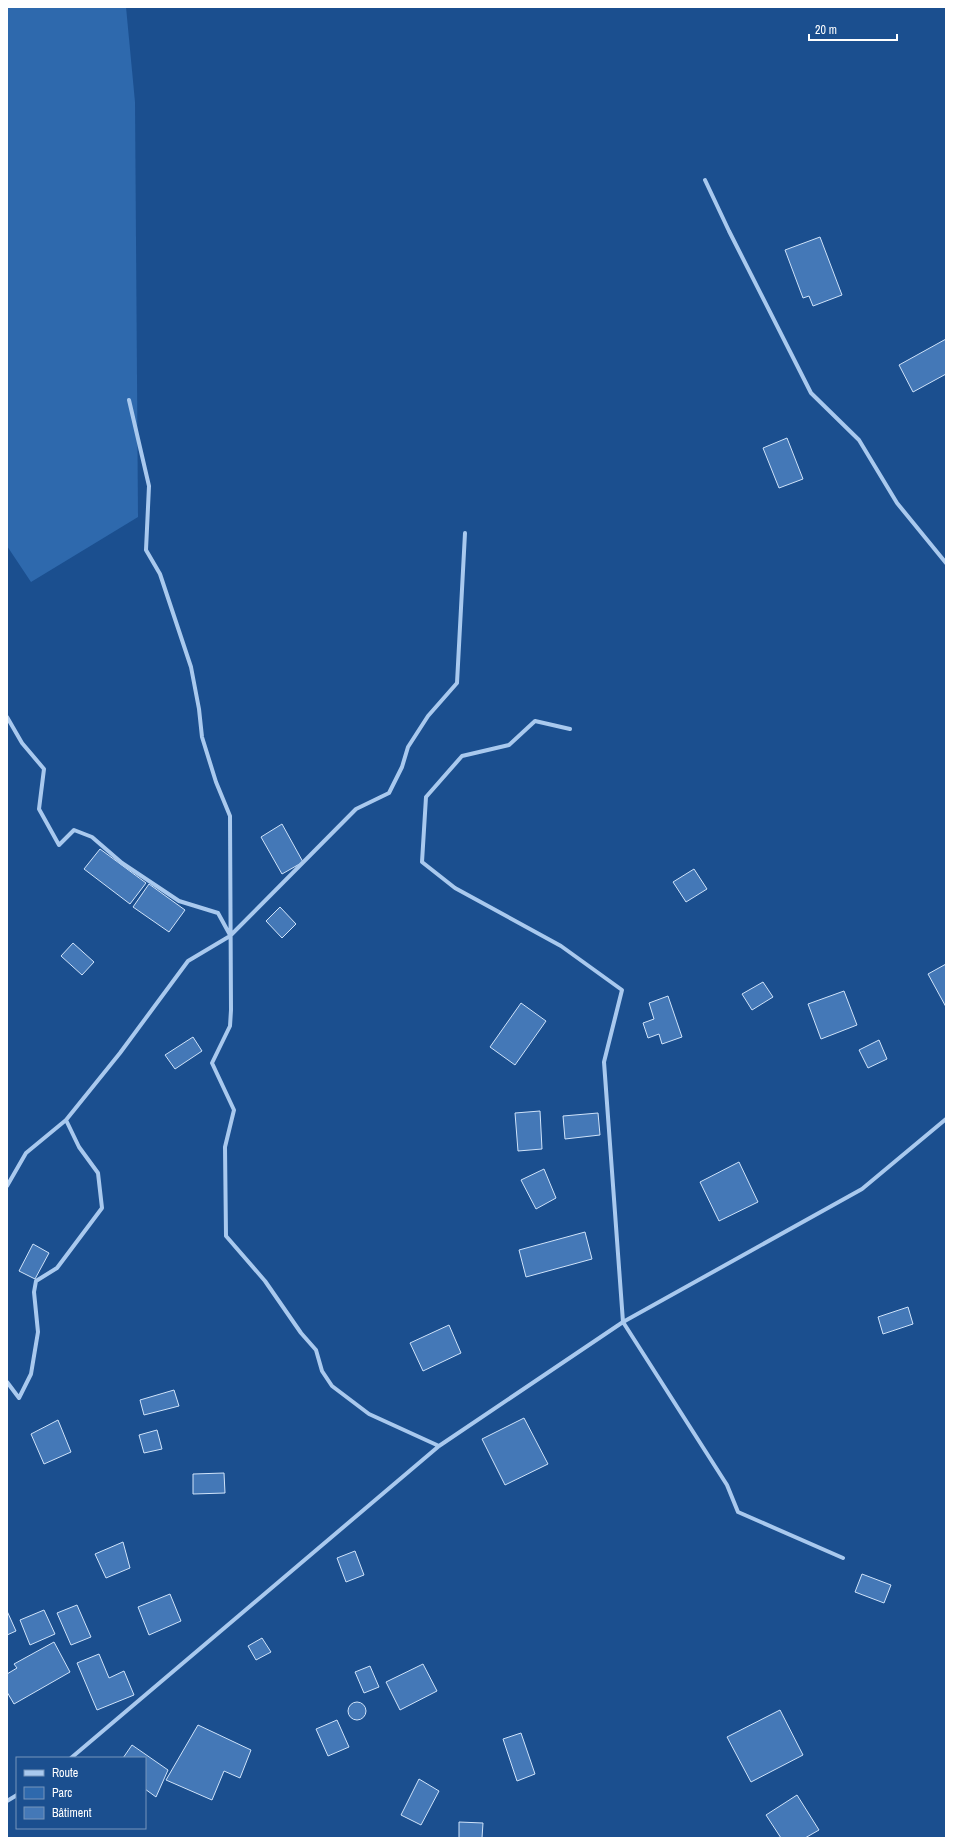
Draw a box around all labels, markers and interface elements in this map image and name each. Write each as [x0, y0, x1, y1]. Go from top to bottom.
scale bar [809, 16, 897, 42]
text: 20 m [815, 22, 837, 38]
legend [16, 1757, 146, 1829]
text: Route [52, 1765, 78, 1781]
text: Parc [52, 1785, 72, 1801]
text: Bâtiment [52, 1805, 92, 1821]

